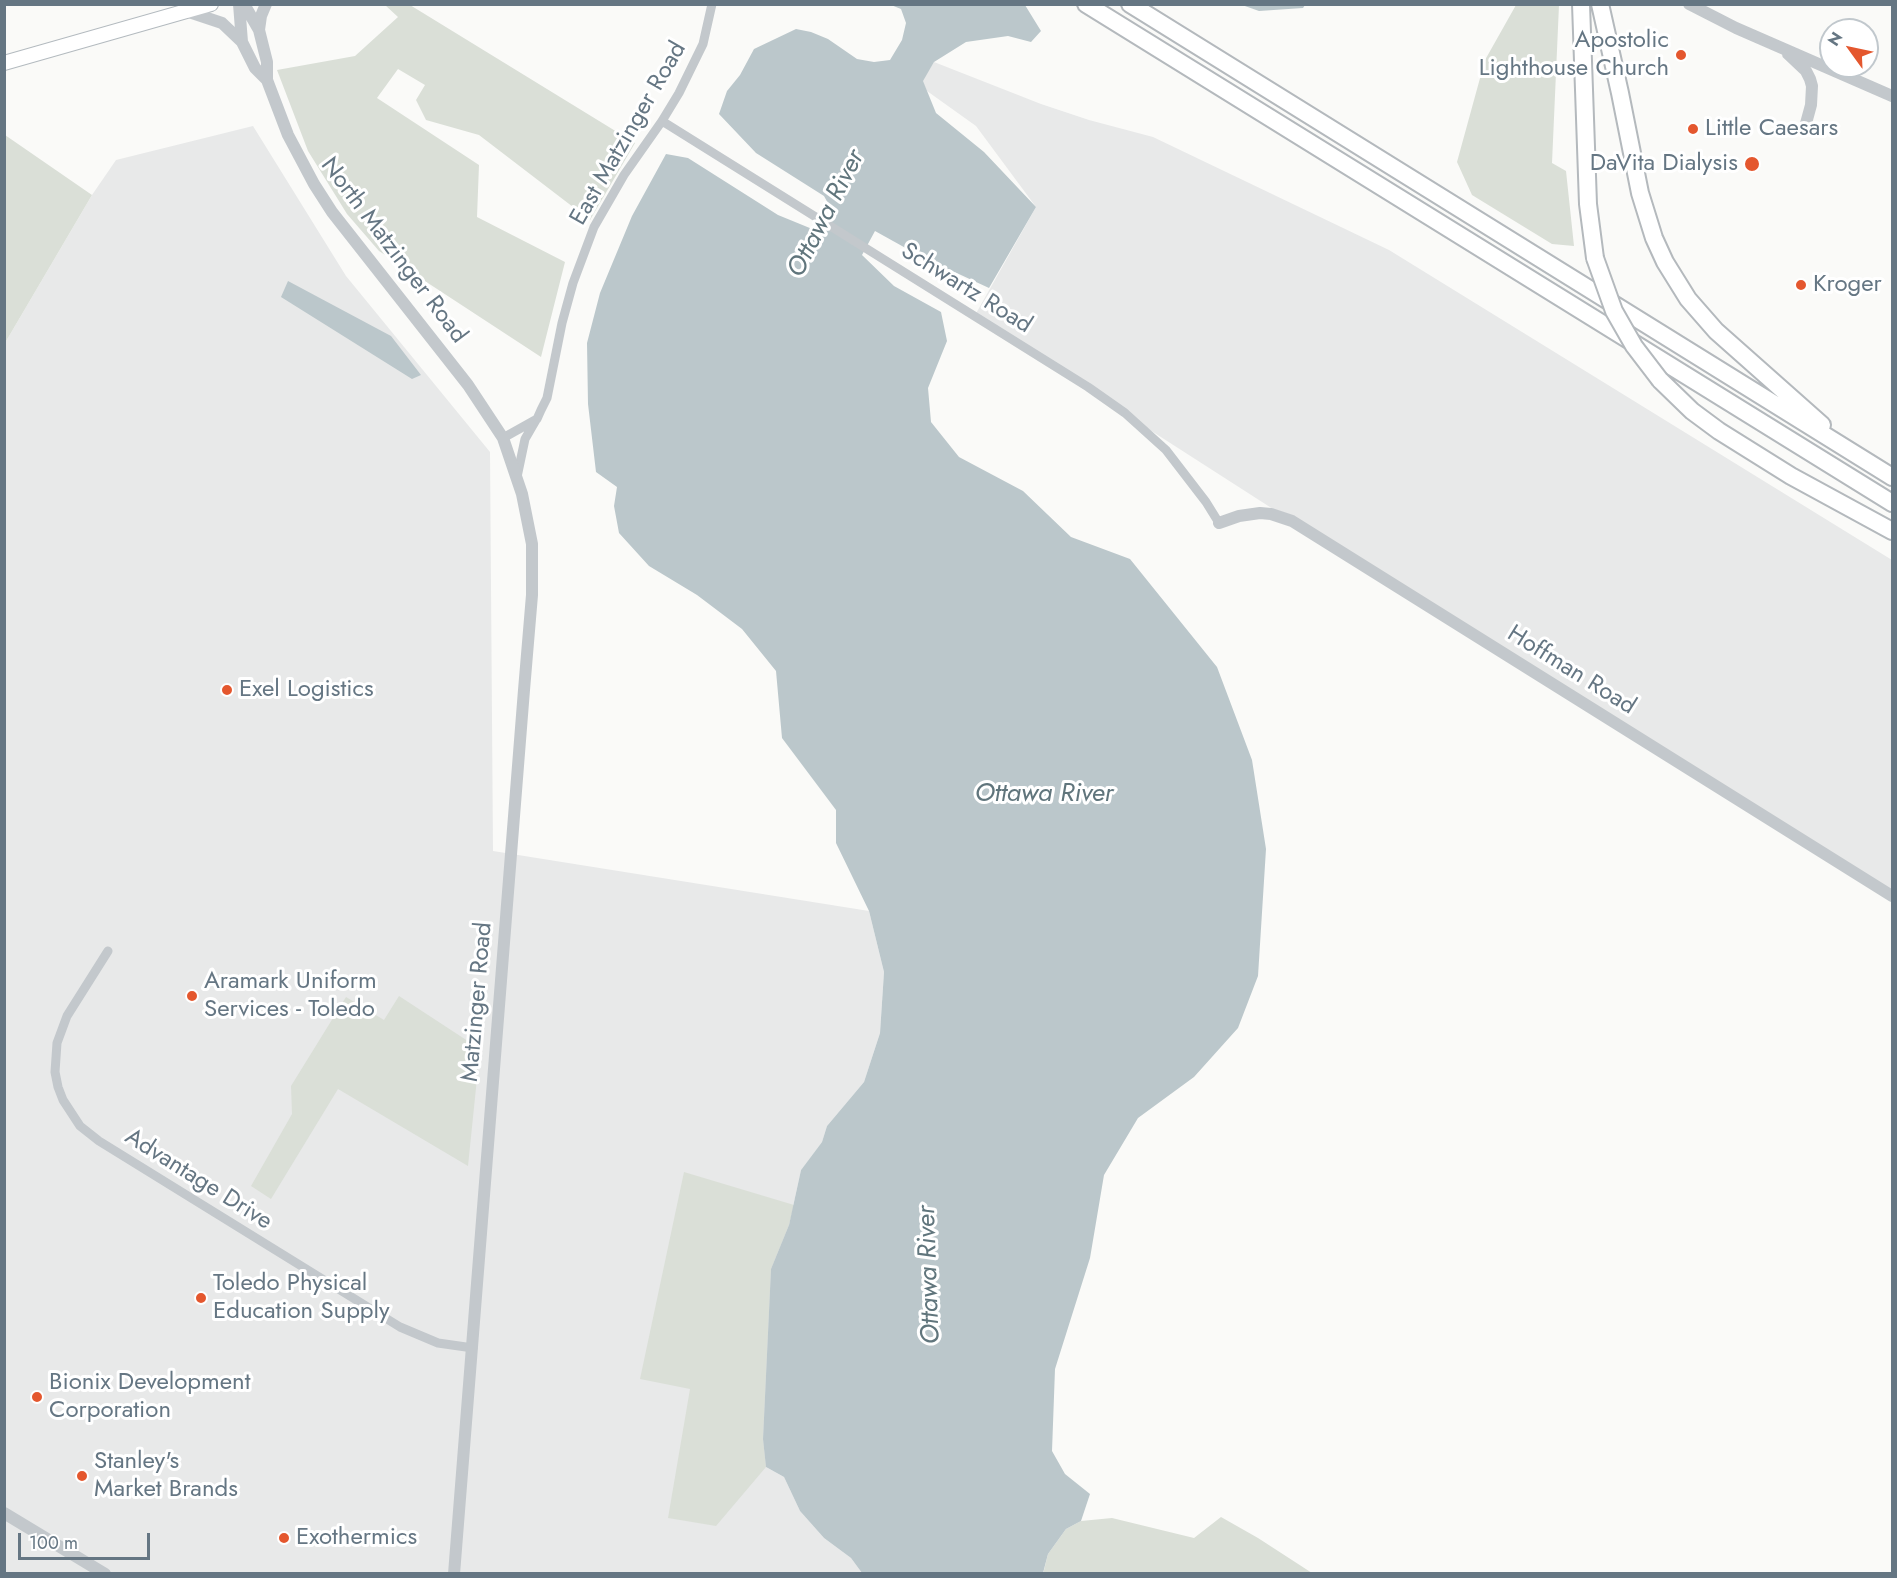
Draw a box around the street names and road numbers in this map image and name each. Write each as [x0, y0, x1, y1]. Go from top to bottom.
street label: East Matzinger Road [565, 37, 693, 231]
street label: North Matzinger Road [314, 152, 472, 350]
street label: Schwartz Road [895, 237, 1037, 341]
street label: Hoffman Road [1502, 620, 1640, 722]
street label: Matzinger Road [457, 921, 499, 1083]
street label: Advantage Drive [119, 1123, 277, 1237]

